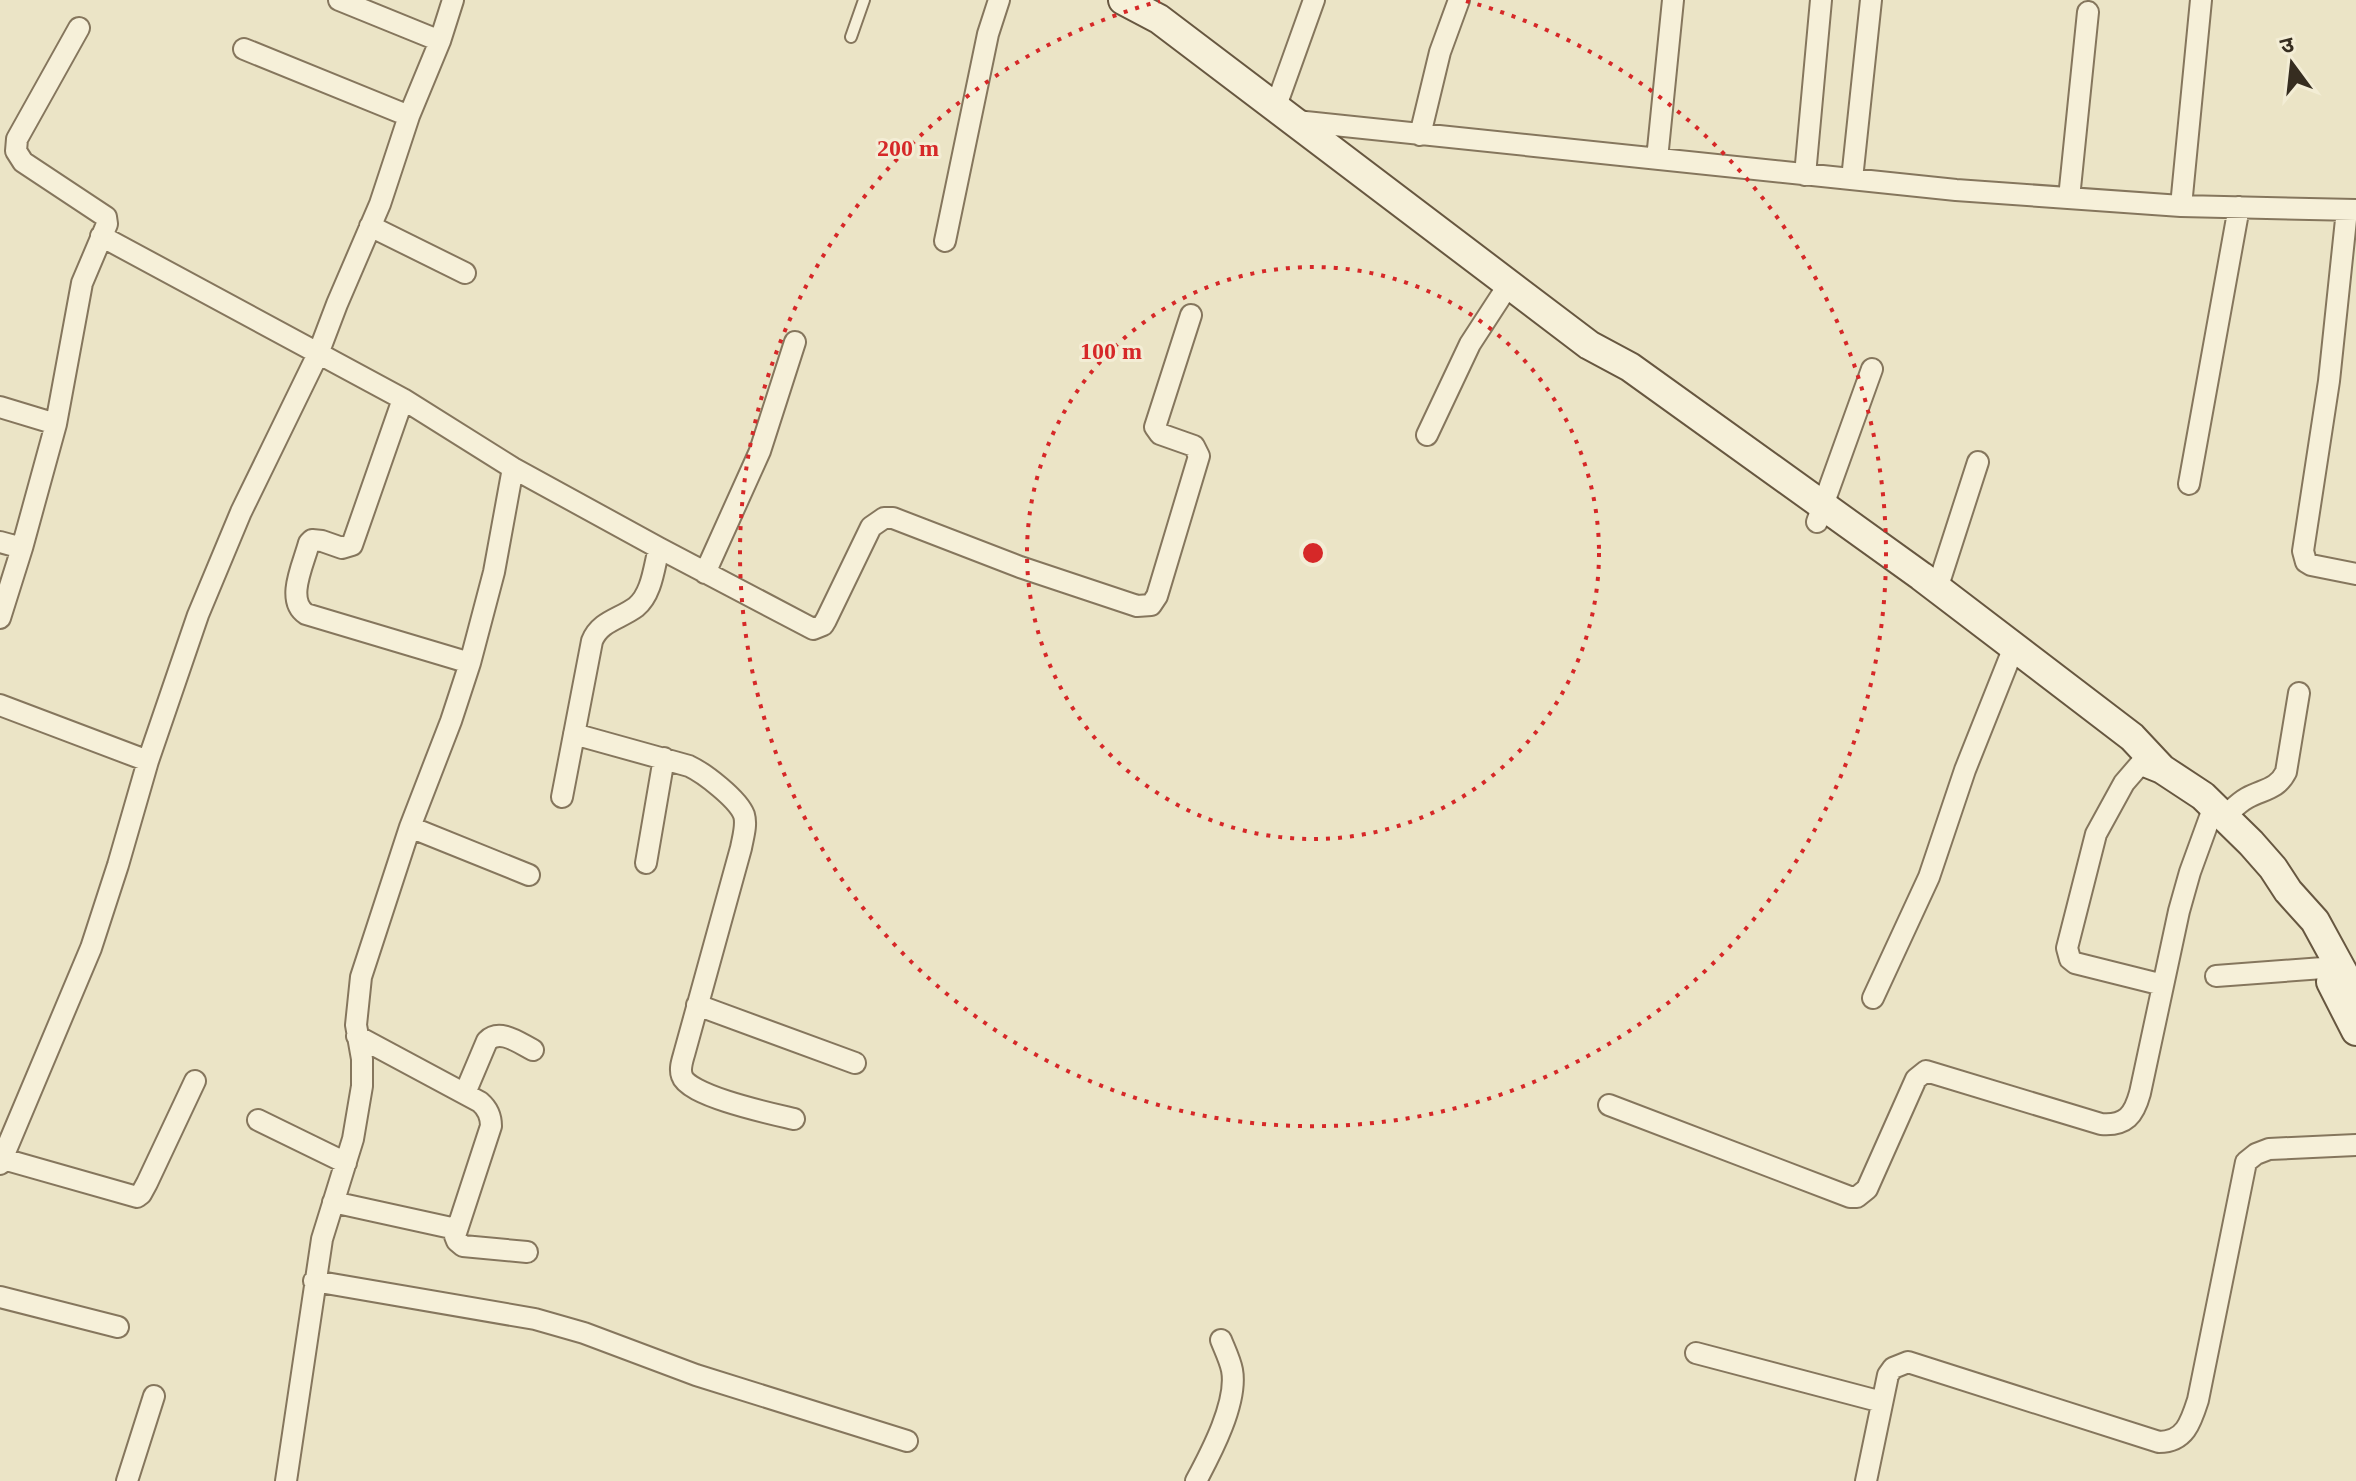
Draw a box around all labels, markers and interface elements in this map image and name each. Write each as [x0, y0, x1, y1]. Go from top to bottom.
north arrow [2252, 24, 2332, 104]
text: उ [2277, 31, 2297, 59]
text: 200 m [877, 135, 939, 161]
text: 100 m [1080, 338, 1142, 364]
centre of rings [1299, 539, 1327, 567]

